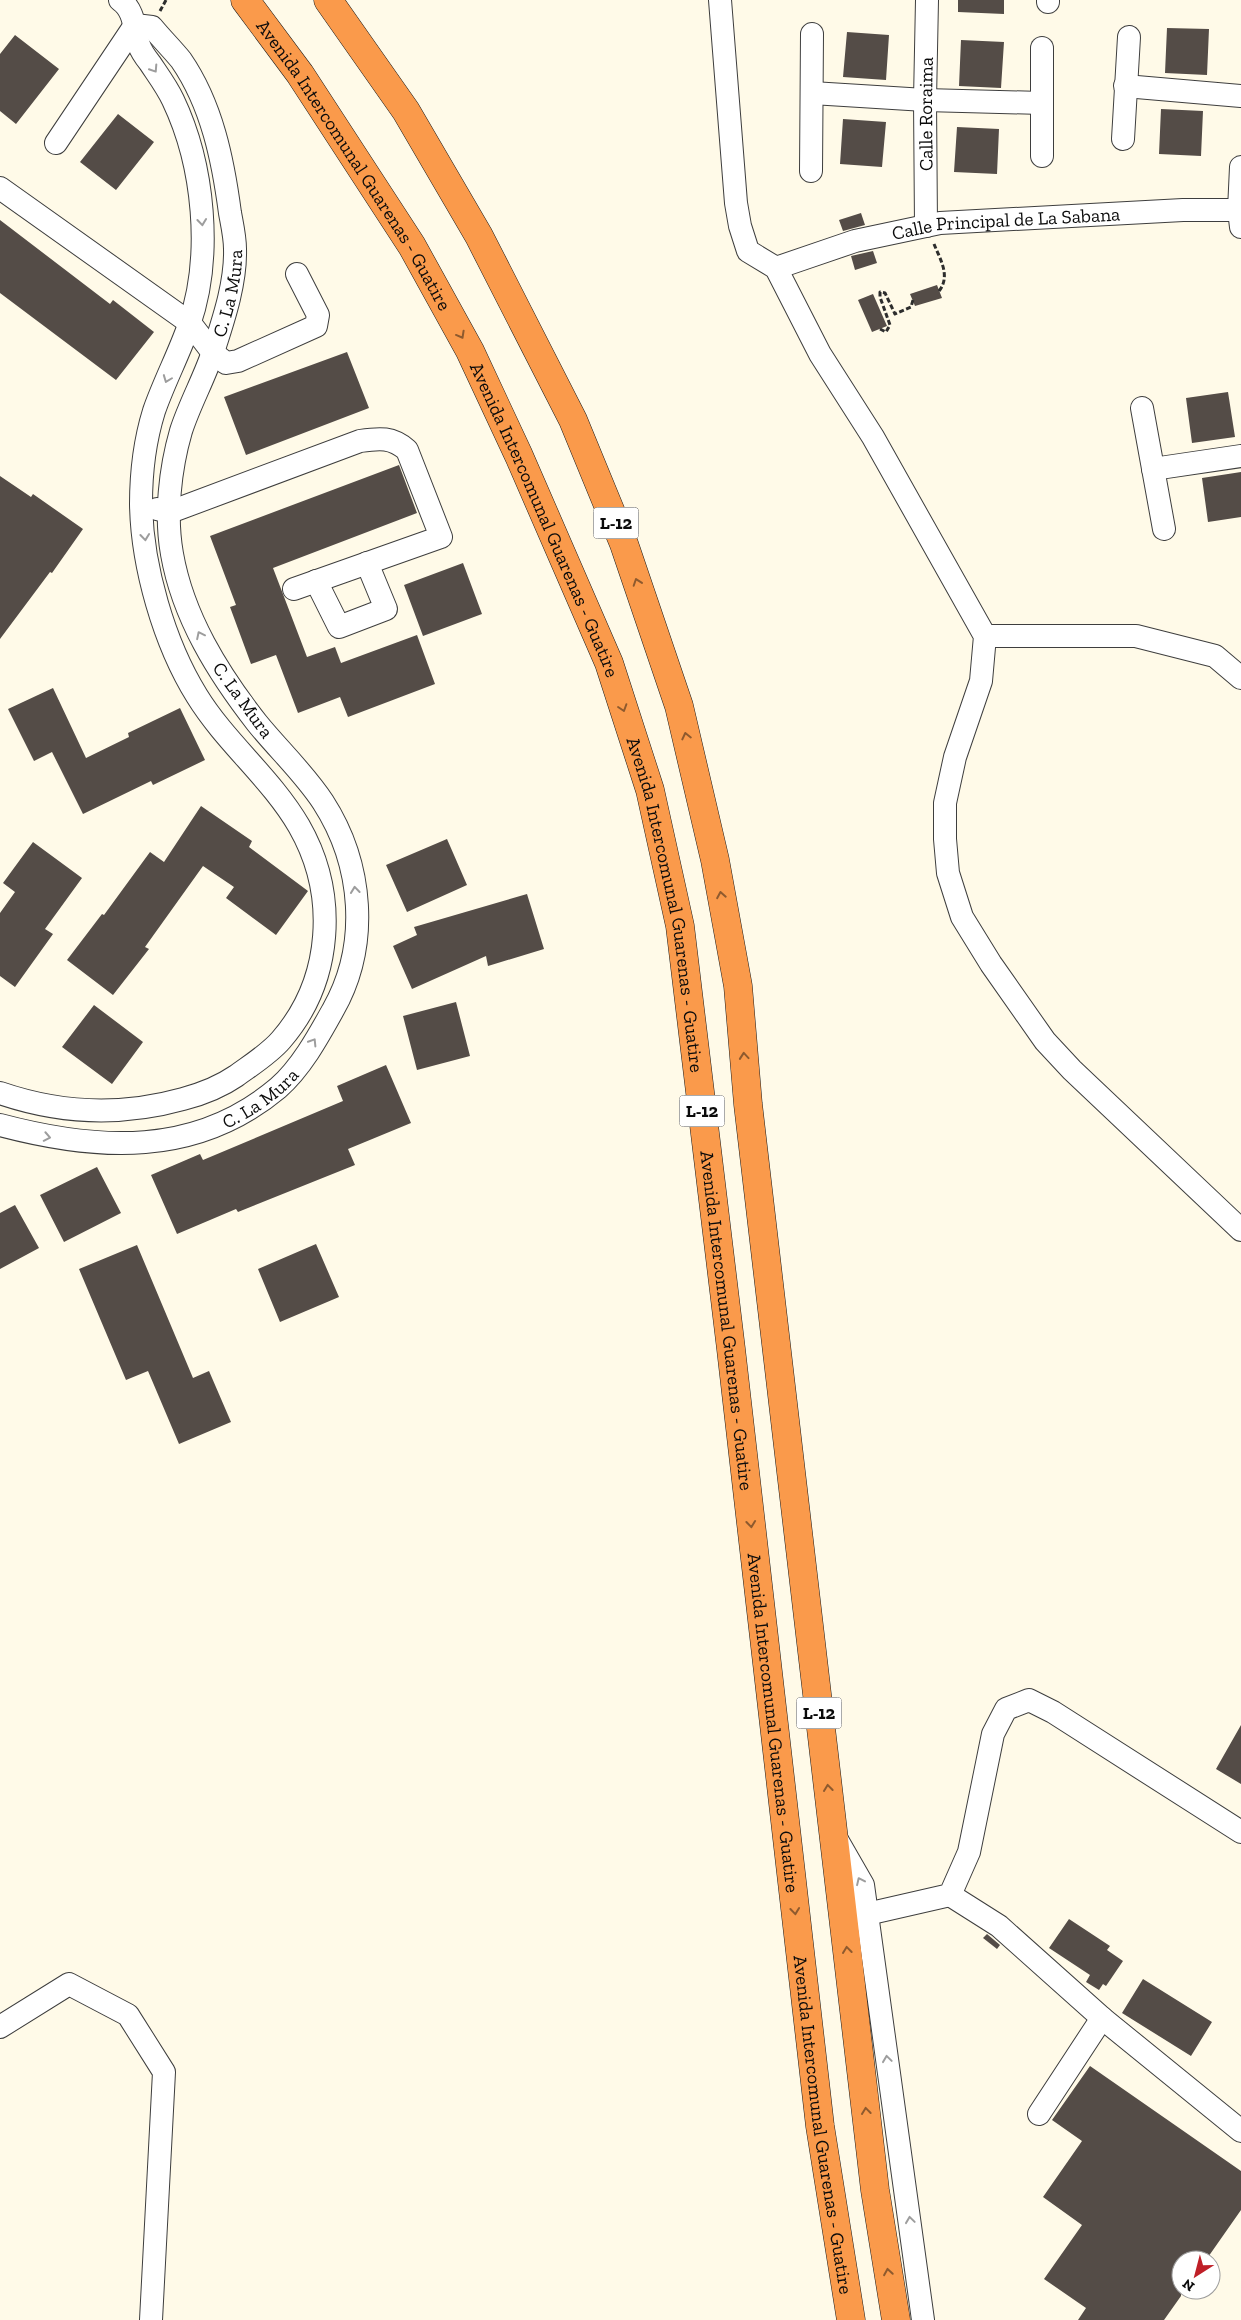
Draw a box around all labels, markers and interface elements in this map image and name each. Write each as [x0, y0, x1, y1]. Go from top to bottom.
street label: Avenida Intercomunal Guarenas - Guatire [252, 15, 457, 314]
street label: Calle Roraima [913, 57, 937, 171]
one-way arrow [147, 64, 157, 73]
street label: Calle Principal de La Sabana [890, 202, 1121, 244]
one-way arrow [196, 218, 207, 226]
street label: C. La Mura [207, 249, 247, 340]
one-way arrow [454, 329, 464, 338]
street label: Avenida Intercomunal Guarenas - Guatire [465, 358, 624, 680]
one-way arrow [163, 374, 173, 382]
road number: L-12 [594, 508, 638, 538]
one-way arrow [139, 534, 150, 542]
one-way arrow [633, 578, 643, 586]
one-way arrow [196, 631, 206, 640]
street label: C. La Mura [208, 657, 278, 743]
one-way arrow [618, 703, 628, 712]
one-way arrow [681, 732, 692, 741]
street label: Avenida Intercomunal Guarenas - Guatire [622, 734, 709, 1074]
one-way arrow [350, 886, 361, 894]
one-way arrow [717, 891, 727, 899]
one-way arrow [307, 1039, 317, 1048]
one-way arrow [738, 1051, 749, 1059]
street label: C. La Mura [218, 1063, 303, 1133]
road number: L-12 [680, 1096, 724, 1126]
one-way arrow [43, 1131, 52, 1141]
street label: Avenida Intercomunal Guarenas - Guatire [696, 1149, 759, 1492]
one-way arrow [745, 1520, 756, 1528]
street label: Avenida Intercomunal Guarenas - Guatire [743, 1552, 805, 1894]
road number: L-12 [796, 1698, 842, 1729]
one-way arrow [823, 1784, 834, 1792]
one-way arrow [856, 1877, 867, 1886]
one-way arrow [789, 1907, 800, 1915]
one-way arrow [842, 1945, 853, 1953]
street label: Avenida Intercomunal Guarenas - Guatire [789, 1954, 858, 2296]
one-way arrow [882, 2054, 893, 2062]
one-way arrow [861, 2107, 872, 2115]
one-way arrow [905, 2215, 915, 2224]
north arrow [1171, 2250, 1221, 2300]
one-way arrow [884, 2267, 894, 2276]
text: N [1179, 2275, 1198, 2295]

